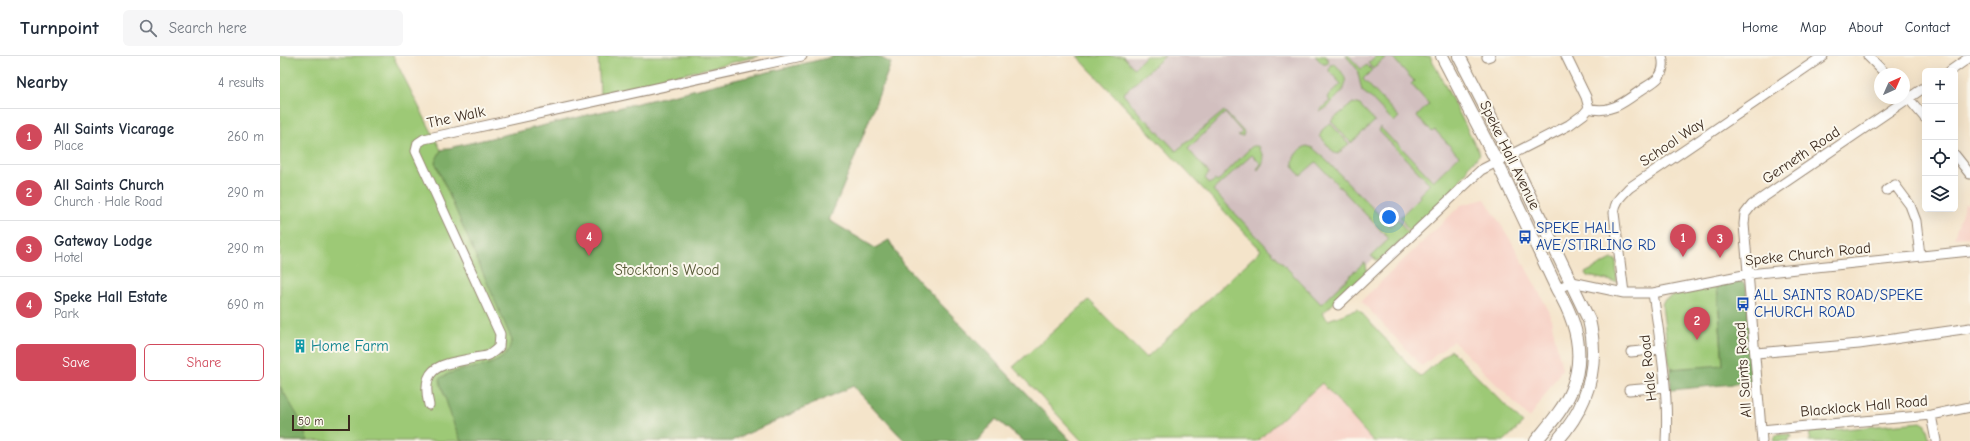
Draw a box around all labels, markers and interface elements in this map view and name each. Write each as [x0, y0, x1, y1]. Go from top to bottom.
search box [123, 10, 403, 46]
text: Turnpoint [20, 17, 99, 39]
icon: search [137, 17, 159, 39]
text: Search here [169, 19, 247, 37]
text: Home [1742, 19, 1778, 36]
text: Map [1800, 19, 1826, 36]
text: About [1848, 19, 1883, 36]
text: Contact [1905, 19, 1950, 36]
north arrow [1874, 68, 1910, 104]
map controls [1922, 68, 1958, 212]
button: + [1922, 68, 1958, 104]
text: Nearby [16, 73, 67, 92]
text: 4 results [218, 75, 264, 90]
street label: Speke Hall Avenue [1476, 98, 1544, 213]
street label: The Walk [425, 102, 487, 132]
button: − [1922, 104, 1958, 140]
street label: School Way [1636, 114, 1708, 170]
text: All Saints Vicarage [54, 120, 174, 138]
street label: Gerneth Road [1759, 122, 1843, 188]
text: 1 [26, 129, 32, 144]
text: 260 m [227, 129, 264, 144]
text: Place [54, 138, 84, 153]
button: locate [1922, 140, 1958, 176]
text: All Saints Church [54, 176, 164, 194]
button: layers [1922, 176, 1958, 212]
text: 2 [26, 185, 32, 200]
text: 290 m [227, 185, 264, 200]
text: Church · Hale Road [54, 194, 162, 209]
your location [1379, 207, 1399, 227]
place label: SPEKE HALL AVE/STIRLING RD [1536, 219, 1656, 254]
pin: 4 [576, 223, 602, 256]
pin: 1 [1670, 224, 1696, 257]
pin: 3 [1707, 225, 1733, 258]
bus stop icon: SPEKE HALL AVE/STIRLING RD [1517, 229, 1533, 245]
text: Gateway Lodge [54, 232, 152, 250]
street label: Speke Church Road [1744, 238, 1872, 270]
text: 3 [26, 241, 32, 256]
text: 290 m [227, 241, 264, 256]
text: Hotel [54, 250, 83, 265]
park label: Stockton's Wood [614, 261, 720, 279]
place label: ALL SAINTS ROAD/SPEKE CHURCH ROAD [1754, 286, 1923, 321]
text: Speke Hall Estate [54, 288, 167, 306]
bus stop icon: ALL SAINTS ROAD/SPEKE CHURCH ROAD [1735, 296, 1751, 312]
text: 4 [26, 297, 32, 312]
text: 690 m [227, 297, 264, 312]
text: Park [54, 306, 79, 321]
pin: 2 [1684, 307, 1710, 340]
street label: All Saints Road [1731, 322, 1755, 418]
street label: Hale Road [1636, 334, 1660, 402]
place label: Home Farm [311, 337, 389, 355]
building icon: Home Farm [292, 338, 308, 354]
button: Save [16, 344, 136, 381]
button: Share [144, 344, 264, 381]
street label: Blacklock Hall Road [1799, 391, 1929, 421]
scale bar [292, 413, 350, 432]
text: 50 m [298, 415, 323, 428]

